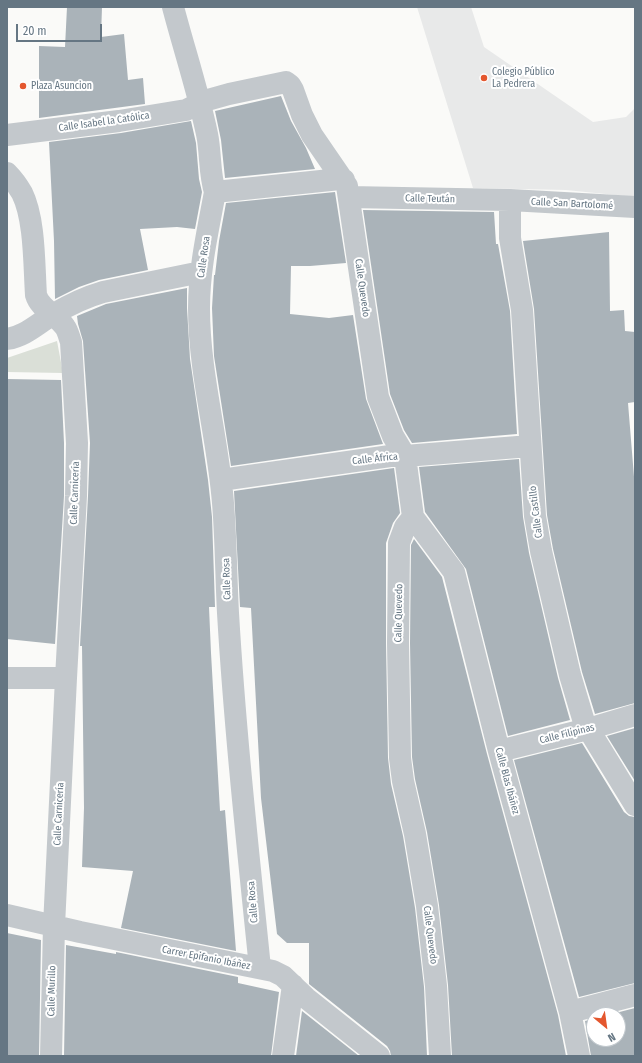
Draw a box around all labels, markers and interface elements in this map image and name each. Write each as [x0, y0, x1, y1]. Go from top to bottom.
scale bar [18, 16, 104, 42]
text: 20 m [23, 24, 47, 38]
place label: Colegio Público La Pedrera [492, 66, 555, 90]
marker: Colegio Público La Pedrera [479, 73, 489, 83]
place label: Plaza Asuncion [31, 80, 92, 92]
marker: Plaza Asuncion [18, 81, 28, 91]
street label: Calle Isabel la Católica [58, 110, 150, 134]
street label: Calle Teután [405, 193, 455, 205]
street label: Calle San Bartolomé [530, 196, 614, 212]
street label: Calle Rosa [195, 235, 213, 279]
street label: Calle Quevedo [352, 258, 372, 318]
street label: Calle África [352, 451, 398, 467]
street label: Calle Carnicería [68, 461, 82, 525]
street label: Calle Castillo [527, 485, 545, 539]
street label: Calle Rosa [220, 558, 234, 600]
street label: Calle Quevedo [392, 584, 406, 642]
street label: Calle Filipinas [538, 721, 596, 747]
street label: Calle Blas Ibáñez [492, 746, 522, 816]
street label: Calle Carnicería [51, 782, 67, 846]
street label: Calle Rosa [245, 881, 261, 923]
street label: Calle Quevedo [420, 905, 440, 965]
street label: Carrer Epifanio Ibáñez [161, 944, 251, 972]
street label: Calle Murillo [46, 965, 58, 1017]
north arrow [586, 1007, 626, 1047]
text: N [606, 1030, 618, 1044]

